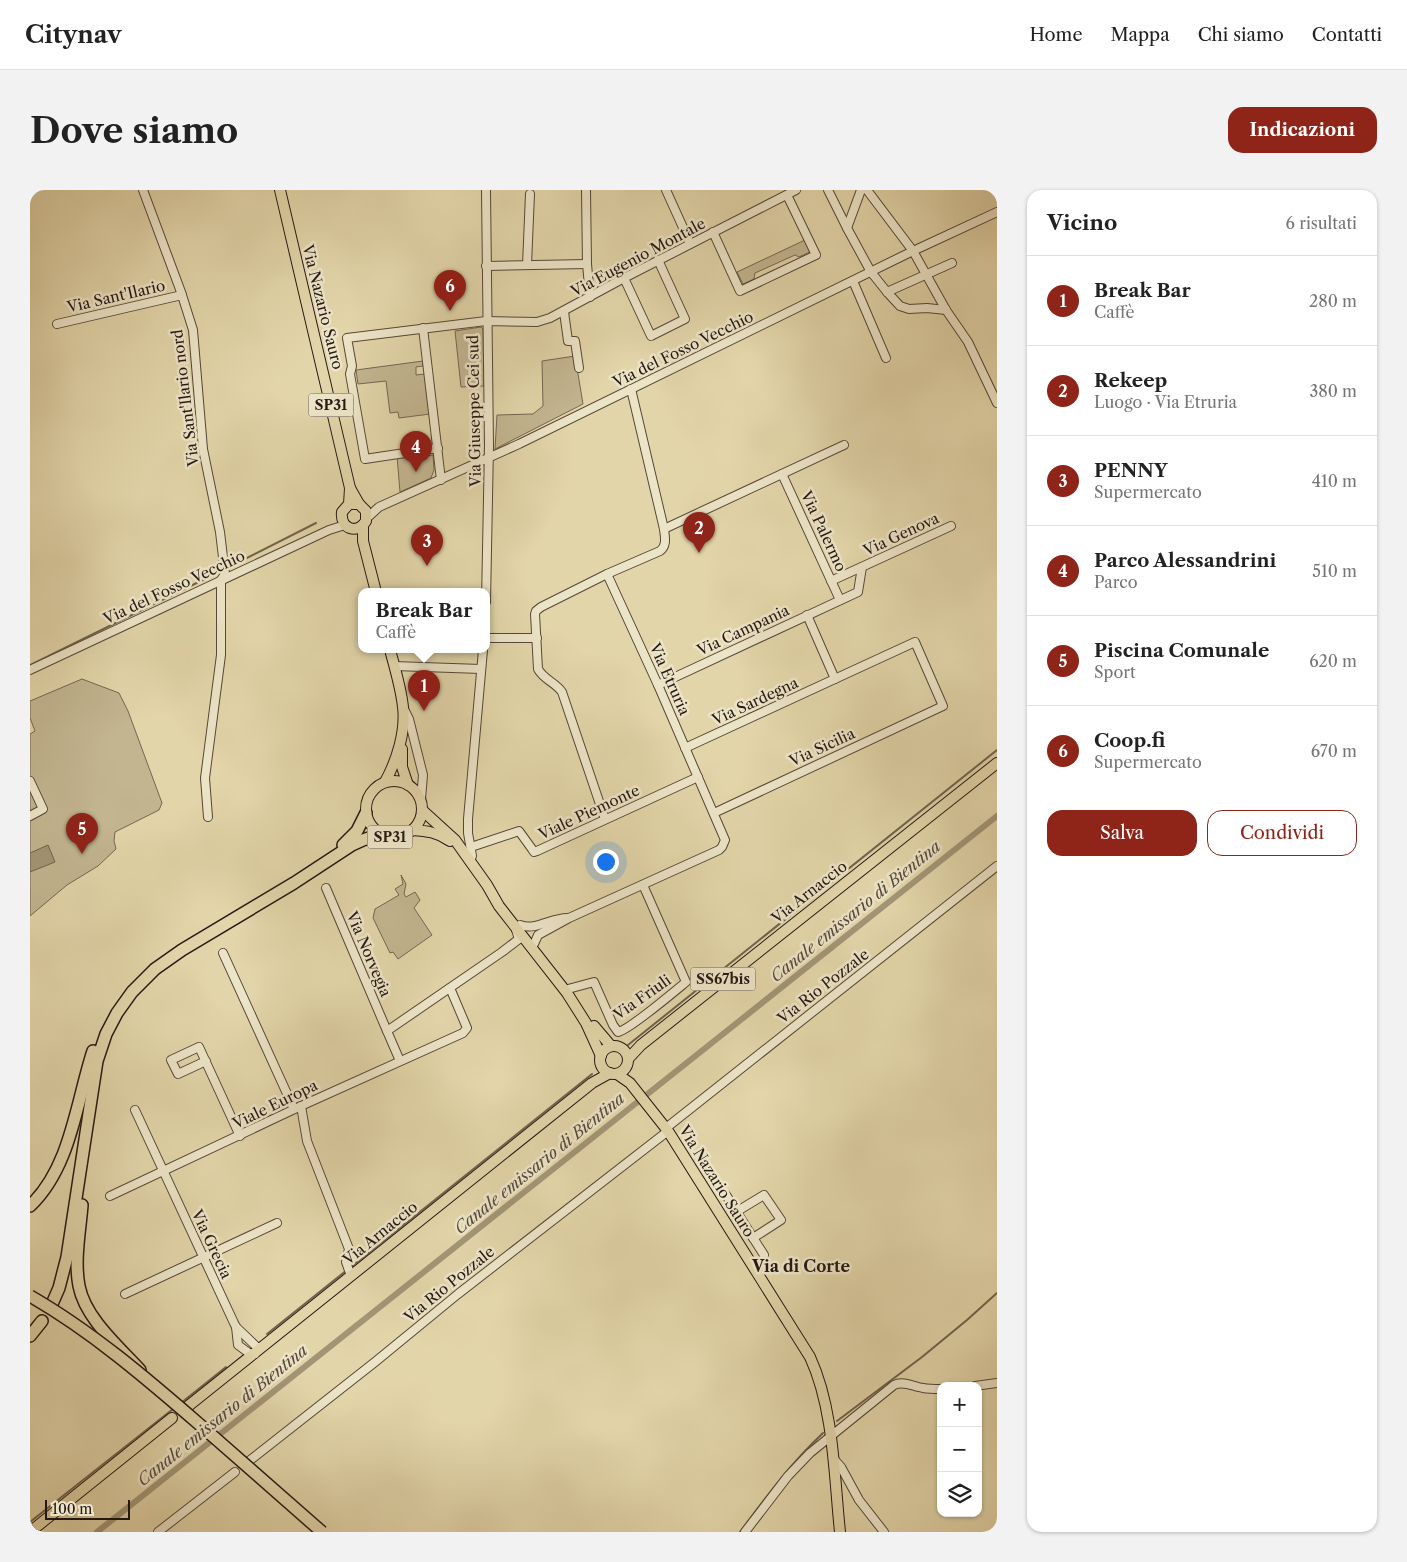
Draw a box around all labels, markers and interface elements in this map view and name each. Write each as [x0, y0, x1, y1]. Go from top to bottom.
text: Citynav [25, 20, 122, 49]
text: Home [1030, 24, 1082, 46]
text: Mappa [1110, 24, 1170, 46]
text: Chi siamo [1198, 24, 1284, 46]
text: Contatti [1312, 24, 1382, 46]
button: Indicazioni [1228, 107, 1377, 153]
text: Dove siamo [30, 109, 238, 152]
text: Vicino [1047, 210, 1117, 235]
text: 6 risultati [1286, 213, 1357, 233]
street label: Via Eugenio Montale [567, 214, 708, 301]
street label: Via Nazario Sauro [298, 242, 348, 371]
pin: 6 [434, 270, 466, 311]
street label: Via Sant'Ilario [64, 275, 167, 317]
text: Break Bar [1094, 279, 1191, 302]
text: 1 [1059, 291, 1067, 311]
text: 280 m [1309, 291, 1357, 311]
text: Caffè [1094, 302, 1135, 322]
street label: Via del Fosso Vecchio [609, 307, 756, 392]
street label: Via Sant'Ilario nord [167, 328, 203, 469]
street label: Via Giuseppe Cei sud [463, 335, 485, 488]
text: Rekeep [1094, 369, 1167, 392]
text: 2 [1058, 381, 1068, 401]
text: 380 m [1309, 381, 1357, 401]
text: Luogo · Via Etruria [1094, 392, 1237, 412]
road number: SP31 [308, 394, 354, 416]
pin: 4 [400, 431, 432, 472]
text: PENNY [1094, 459, 1168, 482]
text: 3 [1058, 471, 1068, 491]
text: 410 m [1312, 471, 1357, 491]
text: Supermercato [1094, 482, 1202, 502]
street label: Via Palermo [797, 487, 851, 574]
street label: Via Genova [859, 508, 942, 560]
pin: 2 [683, 512, 715, 553]
pin: 3 [411, 525, 443, 566]
street label: Via del Fosso Vecchio [99, 546, 248, 629]
text: Parco Alessandrini [1094, 549, 1276, 572]
text: 4 [1058, 561, 1068, 581]
text: 510 m [1312, 561, 1357, 581]
text: Parco [1094, 572, 1138, 592]
popup [358, 588, 490, 653]
text: Break Bar [376, 599, 472, 622]
street label: Via Campania [693, 600, 792, 660]
text: Caffè [376, 622, 416, 642]
street label: Via Etruria [645, 639, 694, 718]
text: Piscina Comunale [1094, 639, 1269, 662]
text: 5 [1059, 651, 1067, 671]
text: 620 m [1309, 651, 1357, 671]
text: Sport [1094, 662, 1136, 682]
pin: 1 [408, 670, 440, 711]
street label: Via Sardegna [708, 673, 801, 730]
street label: Via Sicilia [785, 724, 858, 771]
text: Coop.fi [1094, 729, 1165, 752]
text: 6 [1058, 741, 1068, 761]
text: 670 m [1311, 741, 1357, 761]
text: Supermercato [1094, 752, 1202, 772]
street label: Viale Piemonte [535, 780, 643, 844]
button: Salva [1047, 810, 1197, 856]
button: Condividi [1207, 810, 1357, 856]
pin: 5 [66, 813, 98, 854]
road number: SP31 [368, 826, 412, 849]
water label: Canale emissario di Bientina [766, 836, 944, 986]
your location [593, 849, 619, 875]
street label: Via Arnaccio [767, 857, 851, 928]
street label: Via Norvegia [342, 907, 396, 1000]
street label: Via Rio Pozzale [773, 944, 873, 1028]
road number: SS67bis [690, 968, 756, 991]
street label: Via Friuli [609, 970, 675, 1024]
street label: Viale Europa [228, 1075, 321, 1133]
water label: Canale emissario di Bientina [450, 1088, 628, 1238]
street label: Via Nazario Sauro [674, 1121, 759, 1240]
street label: Via Arnaccio [338, 1197, 421, 1270]
street label: Via Grecia [187, 1206, 236, 1282]
street label: Via Rio Pozzale [399, 1242, 498, 1327]
district label: Via di Corte [751, 1256, 851, 1276]
water label: Canale emissario di Bientina [133, 1340, 311, 1490]
map controls [937, 1382, 982, 1517]
button: + [937, 1382, 982, 1427]
button: − [937, 1427, 982, 1472]
button: layers [937, 1472, 982, 1517]
scale bar [45, 1497, 130, 1520]
text: 100 m [52, 1500, 92, 1518]

